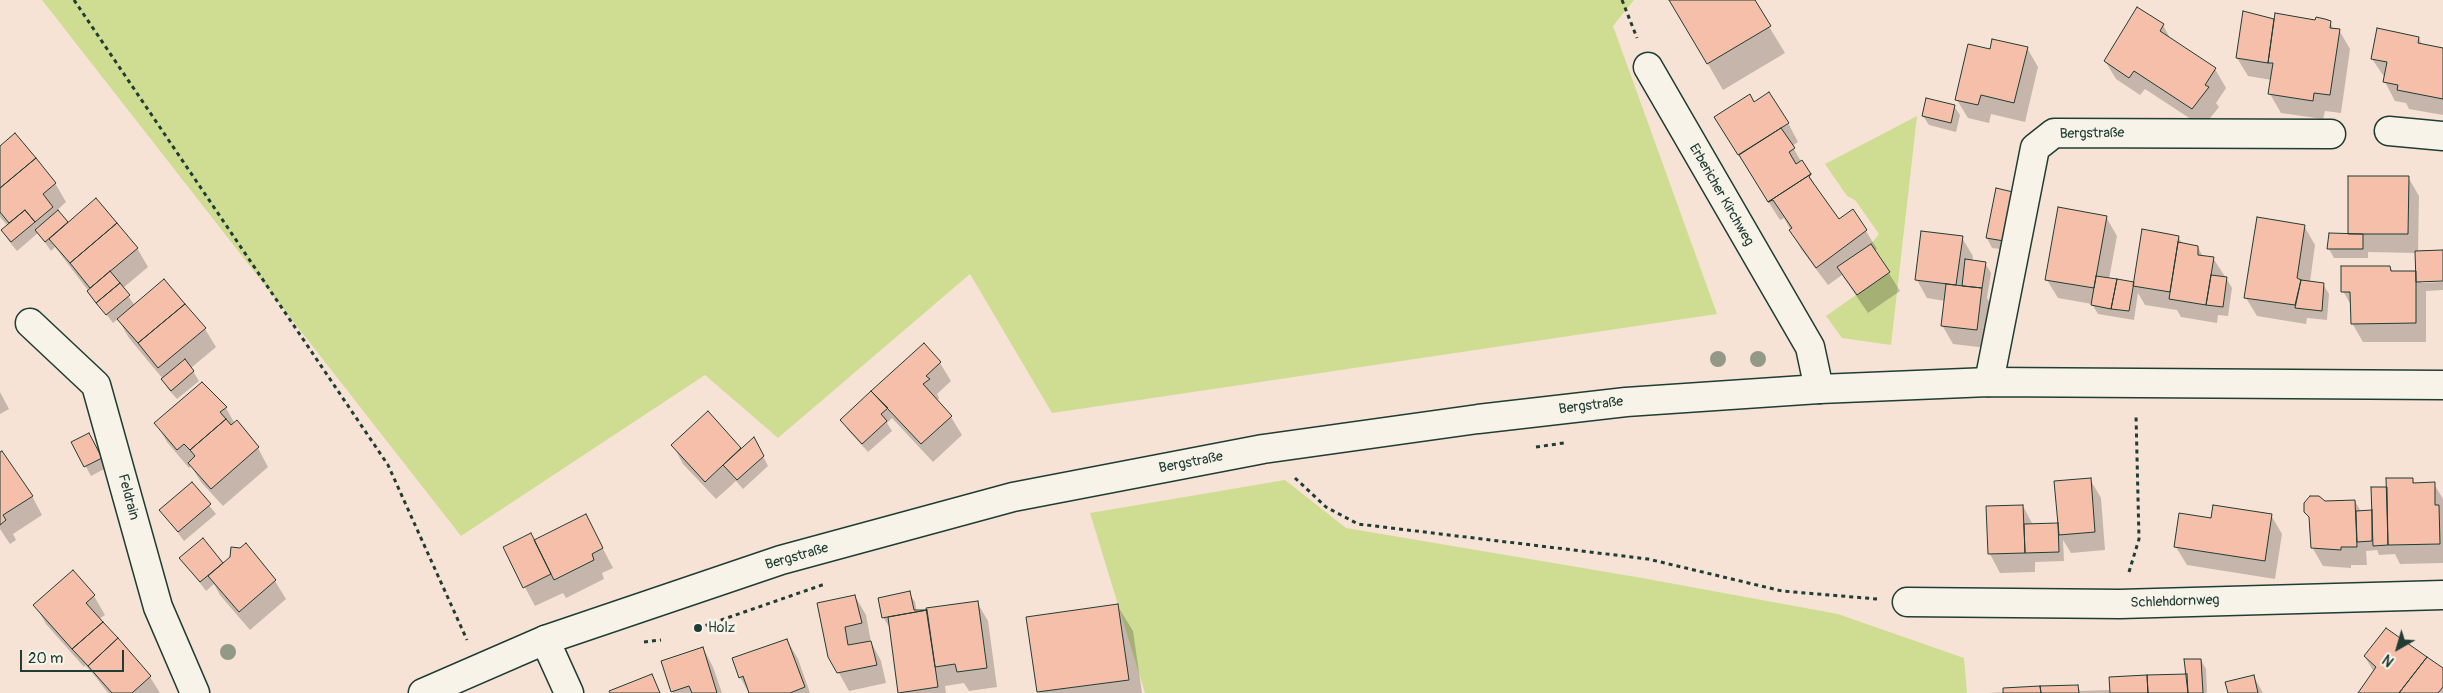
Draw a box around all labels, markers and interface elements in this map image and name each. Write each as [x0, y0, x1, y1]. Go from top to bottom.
street label: Bergstraße [2059, 125, 2125, 143]
street label: Erbericher Kirchweg [1685, 141, 1757, 249]
street label: Bergstraße [1558, 394, 1624, 418]
street label: Bergstraße [1158, 449, 1224, 477]
street label: Feldrain [114, 472, 142, 522]
street label: Bergstraße [764, 540, 830, 574]
street label: Schlehdornweg [2130, 592, 2220, 612]
place label: Holz [708, 620, 735, 636]
marker: Holz [692, 622, 704, 634]
north arrow [2373, 623, 2423, 673]
scale bar [22, 640, 126, 672]
text: 20 m [28, 649, 63, 668]
text: N [2379, 651, 2397, 670]

